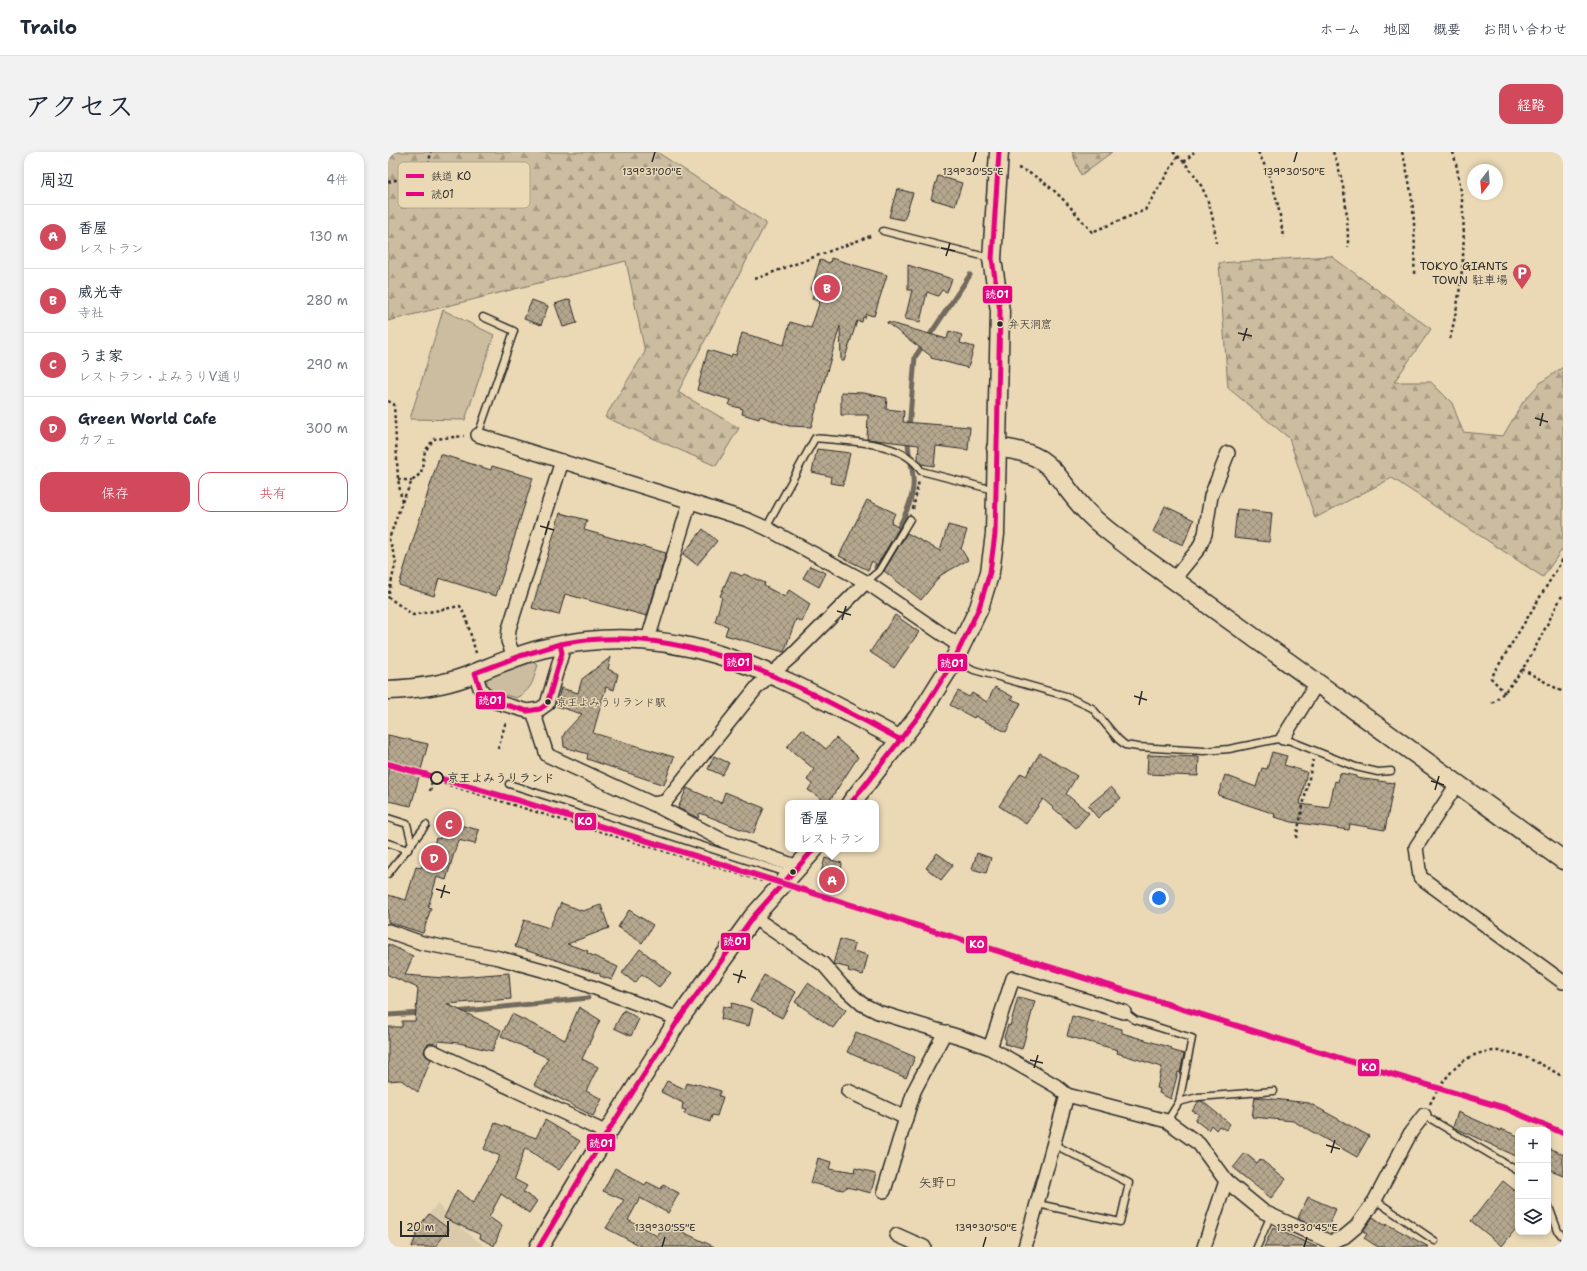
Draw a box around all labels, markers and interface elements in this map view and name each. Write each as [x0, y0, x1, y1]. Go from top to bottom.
text: Trailo [20, 15, 77, 40]
text: ホーム [1320, 20, 1361, 38]
text: 地図 [1383, 20, 1411, 38]
text: 概要 [1433, 20, 1461, 38]
text: お問い合わせ [1483, 20, 1567, 38]
button: 経路 [1499, 84, 1563, 124]
text: アクセス [24, 87, 134, 125]
legend [398, 162, 530, 208]
north arrow [1467, 164, 1503, 200]
text: 139°31'00"E [622, 165, 682, 178]
text: 139°30'55"E [943, 165, 1003, 178]
text: 139°30'50"E [1263, 165, 1325, 178]
text: 周辺 [40, 169, 74, 191]
text: 鉄道 KO [431, 169, 471, 184]
text: 4件 [326, 171, 348, 188]
text: 読01 [431, 187, 454, 202]
text: 香屋 [78, 218, 108, 238]
text: A [48, 228, 58, 245]
text: 130 m [310, 228, 348, 245]
text: レストラン [78, 240, 144, 257]
place label: TOKYO GIANTS TOWN 駐車場 [1420, 258, 1508, 288]
parking icon: TOKYO GIANTS TOWN 駐車場 [1511, 262, 1533, 290]
pin: B [814, 273, 840, 303]
text: 威光寺 [78, 282, 123, 302]
line badge: 読01 [982, 285, 1013, 304]
text: 読01 [985, 287, 1009, 302]
text: B [49, 292, 57, 309]
text: 280 m [306, 292, 348, 309]
text: 寺社 [78, 304, 104, 321]
place label: 弁天洞窟 [1008, 317, 1052, 332]
marker: 弁天洞窟 [995, 319, 1005, 329]
text: うま家 [78, 346, 123, 366]
text: C [49, 356, 57, 373]
text: 290 m [306, 356, 348, 373]
text: レストラン · よみうりV通り [78, 368, 243, 385]
text: Green World Cafe [78, 409, 217, 429]
text: D [48, 420, 58, 437]
text: 300 m [305, 420, 348, 437]
text: カフェ [78, 431, 117, 448]
button: 保存 [40, 472, 190, 512]
button: 共有 [198, 472, 348, 512]
line badge: 読01 [723, 652, 753, 672]
line badge: 読01 [937, 653, 968, 672]
text: 読01 [726, 655, 750, 670]
text: 読01 [940, 656, 964, 671]
line badge: 読01 [475, 691, 506, 710]
text: 読01 [478, 693, 502, 708]
place label: 京王よみうりランド駅 [556, 695, 666, 710]
marker: 京王よみうりランド駅 [543, 697, 553, 707]
place label: 京王よみうりランド [447, 770, 555, 786]
marker: 京王よみうりランド [430, 771, 444, 785]
popup [785, 800, 879, 852]
text: 香屋 [799, 808, 829, 828]
pin: C [436, 809, 462, 839]
line badge: KO [574, 812, 597, 831]
text: KO [577, 814, 593, 829]
text: レストラン [799, 830, 865, 847]
pin: D [421, 843, 447, 873]
pin: A [819, 865, 845, 895]
unlabelled marker [788, 867, 798, 877]
your location [1149, 888, 1169, 908]
line badge: 読01 [720, 932, 751, 951]
text: 読01 [723, 934, 747, 949]
line badge: KO [965, 935, 988, 954]
text: KO [969, 937, 985, 952]
line badge: KO [1357, 1058, 1380, 1077]
text: KO [1361, 1060, 1377, 1075]
map controls [1515, 1127, 1551, 1235]
button: + [1515, 1127, 1551, 1163]
line badge: 読01 [586, 1133, 616, 1152]
text: 読01 [589, 1136, 613, 1151]
button: − [1515, 1163, 1551, 1199]
district label: 矢野口 [918, 1174, 958, 1191]
button: layers [1515, 1199, 1551, 1235]
scale bar [400, 1219, 449, 1238]
text: 20 m [406, 1220, 434, 1235]
text: 139°30'55"E [635, 1221, 695, 1234]
text: 139°30'50"E [955, 1221, 1017, 1234]
text: 139°30'45"E [1276, 1221, 1338, 1234]

